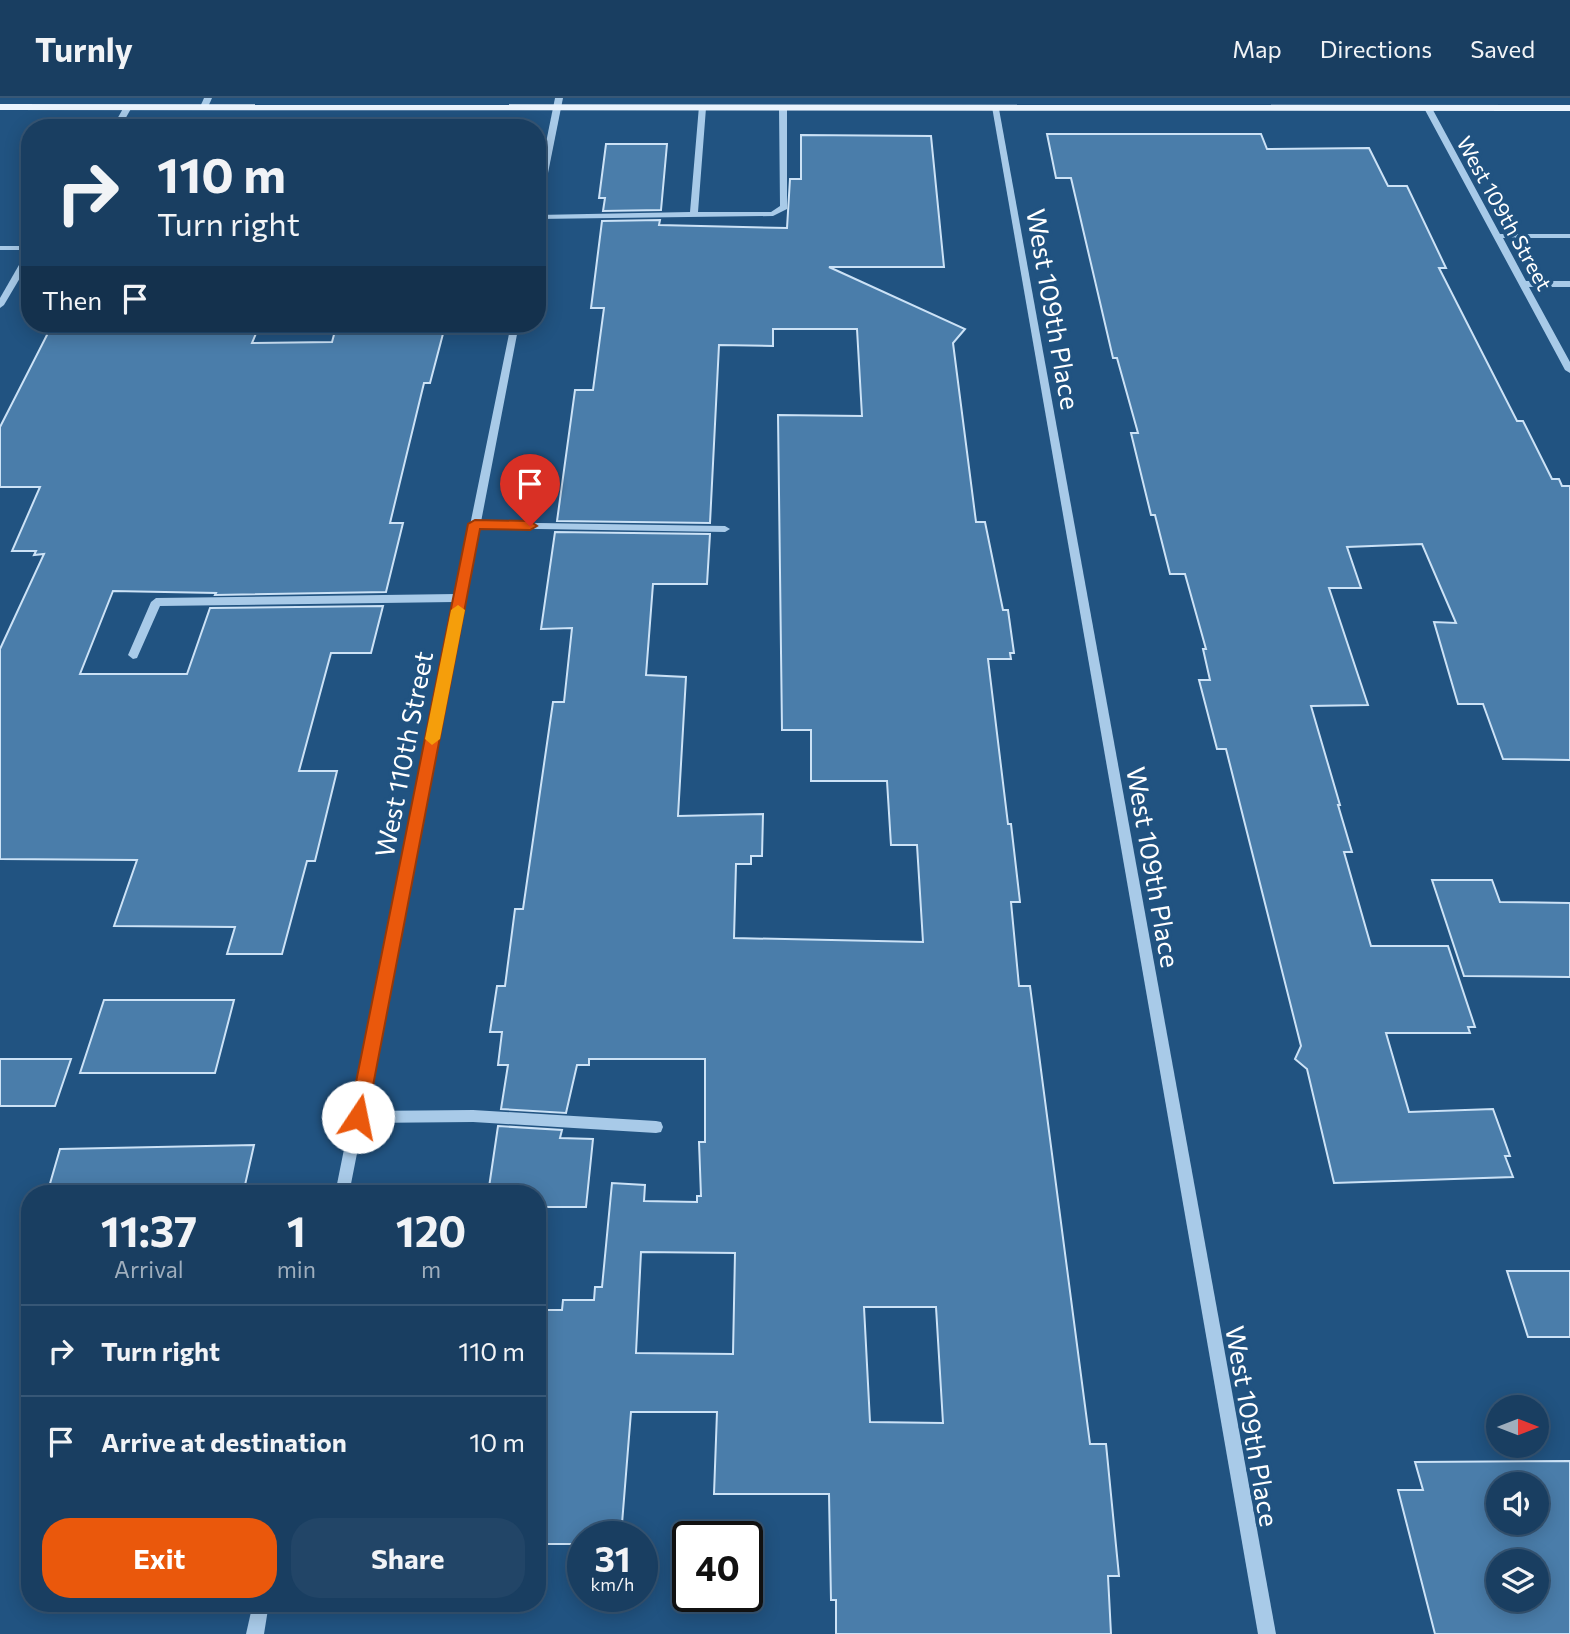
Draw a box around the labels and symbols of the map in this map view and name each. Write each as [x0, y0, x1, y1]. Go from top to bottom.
street label: West 109th Street [1452, 131, 1558, 295]
street label: West 109th Place [1021, 206, 1087, 412]
pin [500, 454, 560, 526]
street label: West 110th Street [368, 648, 438, 860]
street label: West 109th Place [1121, 764, 1187, 970]
position arrow [321, 1080, 395, 1154]
street label: West 109th Place [1220, 1323, 1286, 1529]
north arrow [1486, 1395, 1549, 1458]
speed limit sign: 40 [672, 1521, 763, 1612]

